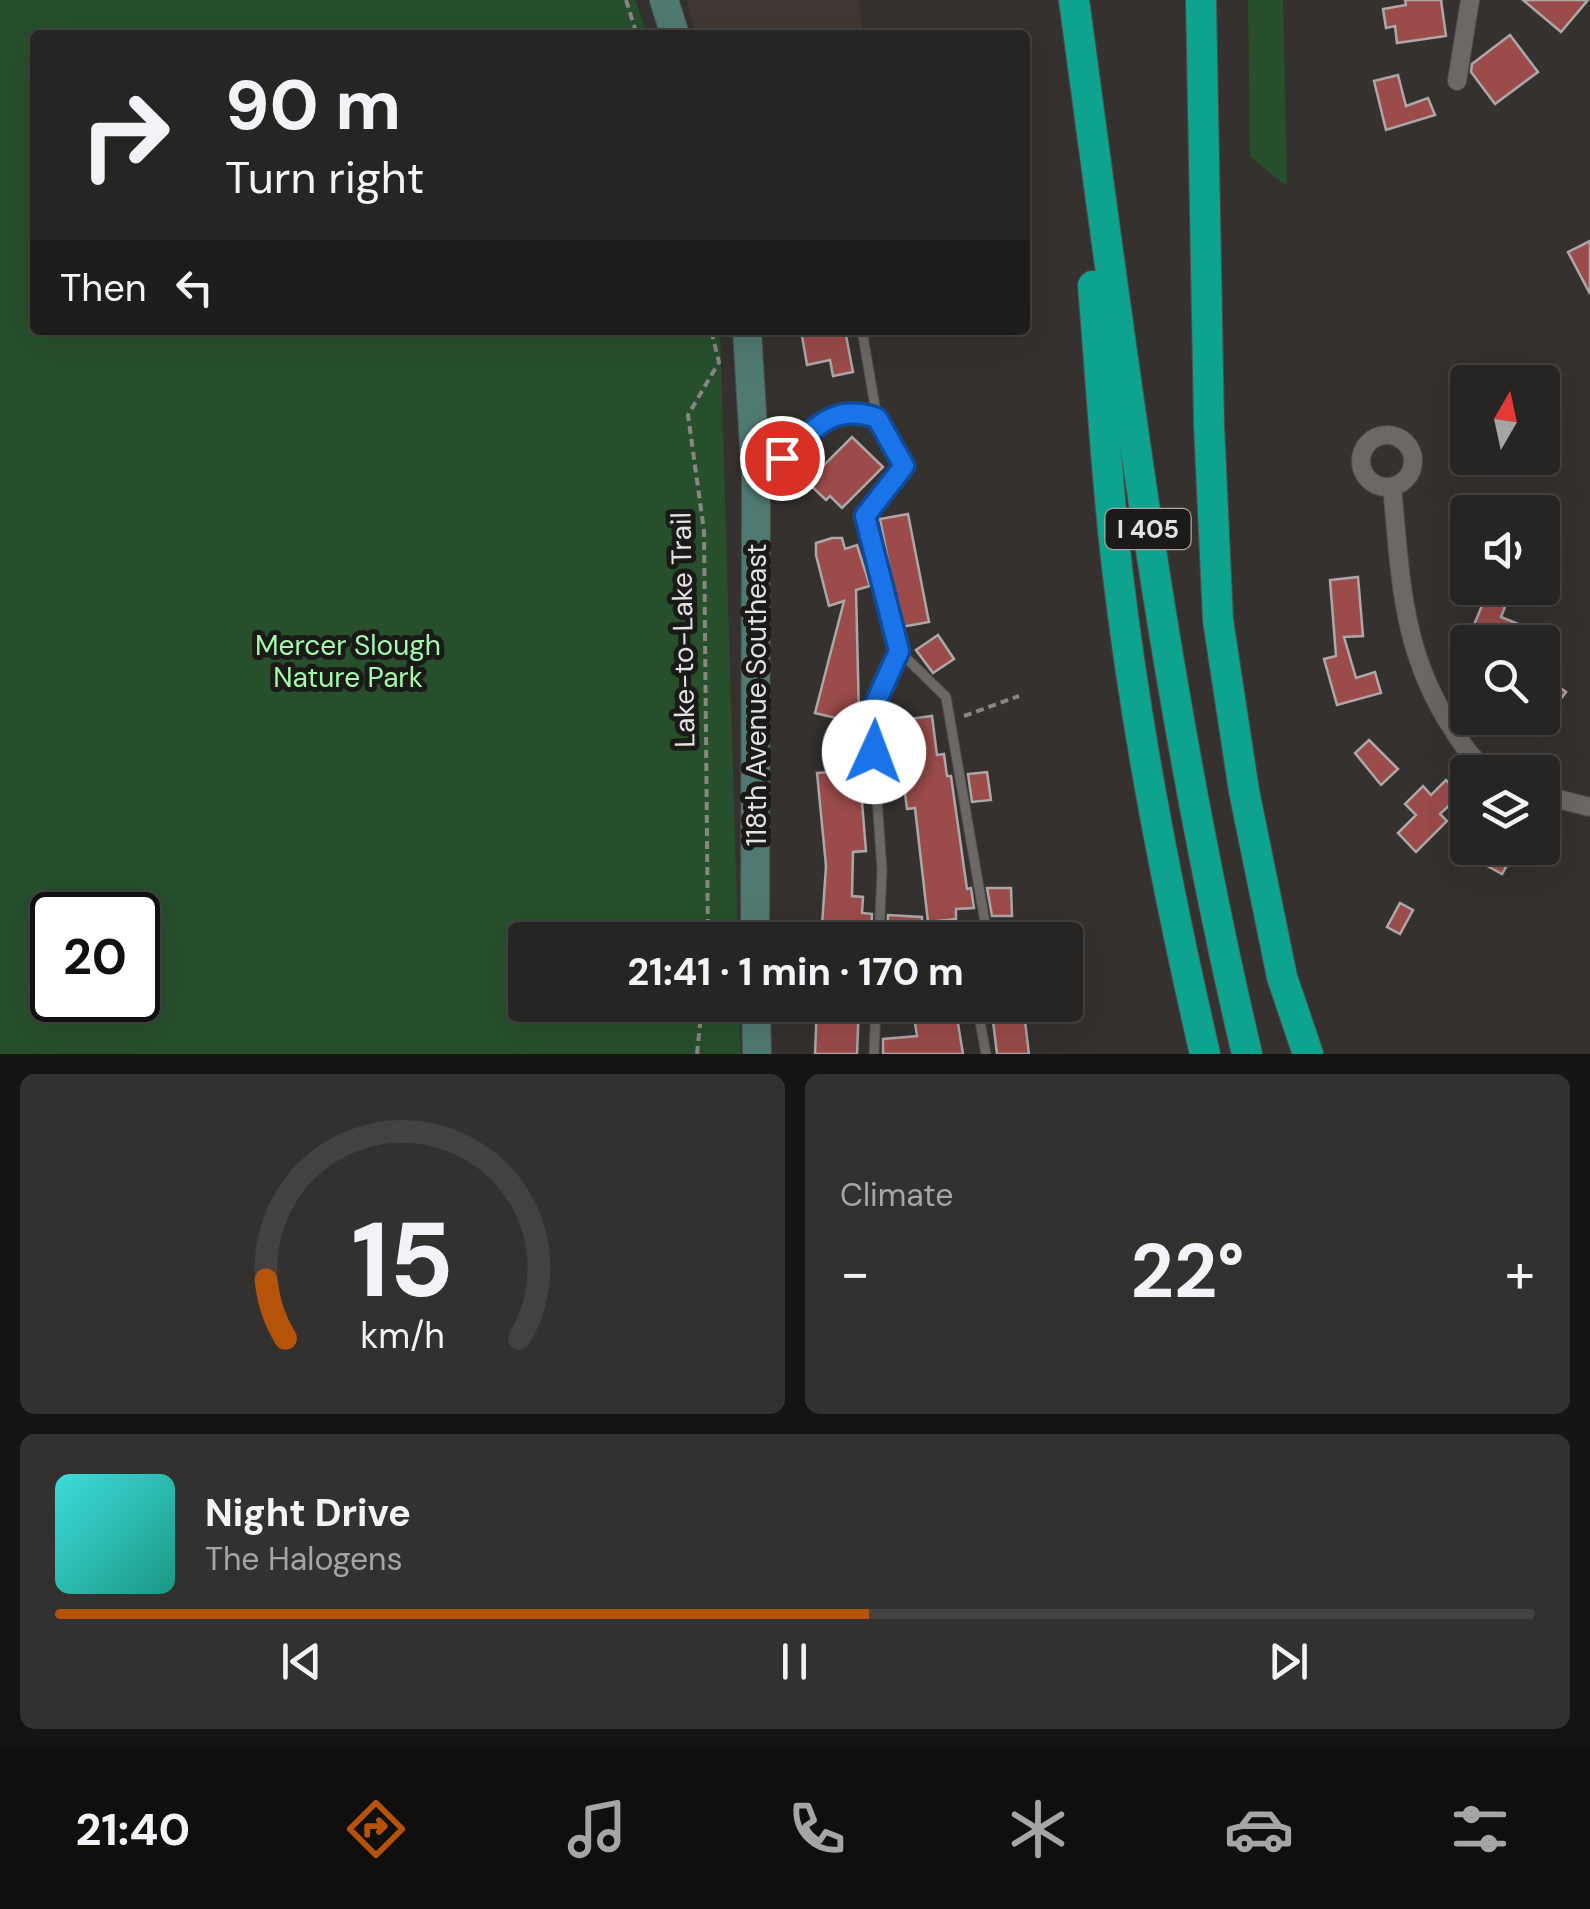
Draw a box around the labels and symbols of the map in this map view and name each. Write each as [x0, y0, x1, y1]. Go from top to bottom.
north arrow [1450, 365, 1560, 475]
pin [740, 416, 825, 501]
road number: I 405 [1106, 509, 1190, 549]
street label: Lake-to-Lake Trail [662, 512, 704, 748]
street label: 118th Avenue Southeast [738, 543, 775, 847]
park label: Mercer Slough Nature Park [255, 627, 441, 696]
position arrow [822, 700, 926, 804]
speed limit sign: 20 [30, 892, 160, 1022]

